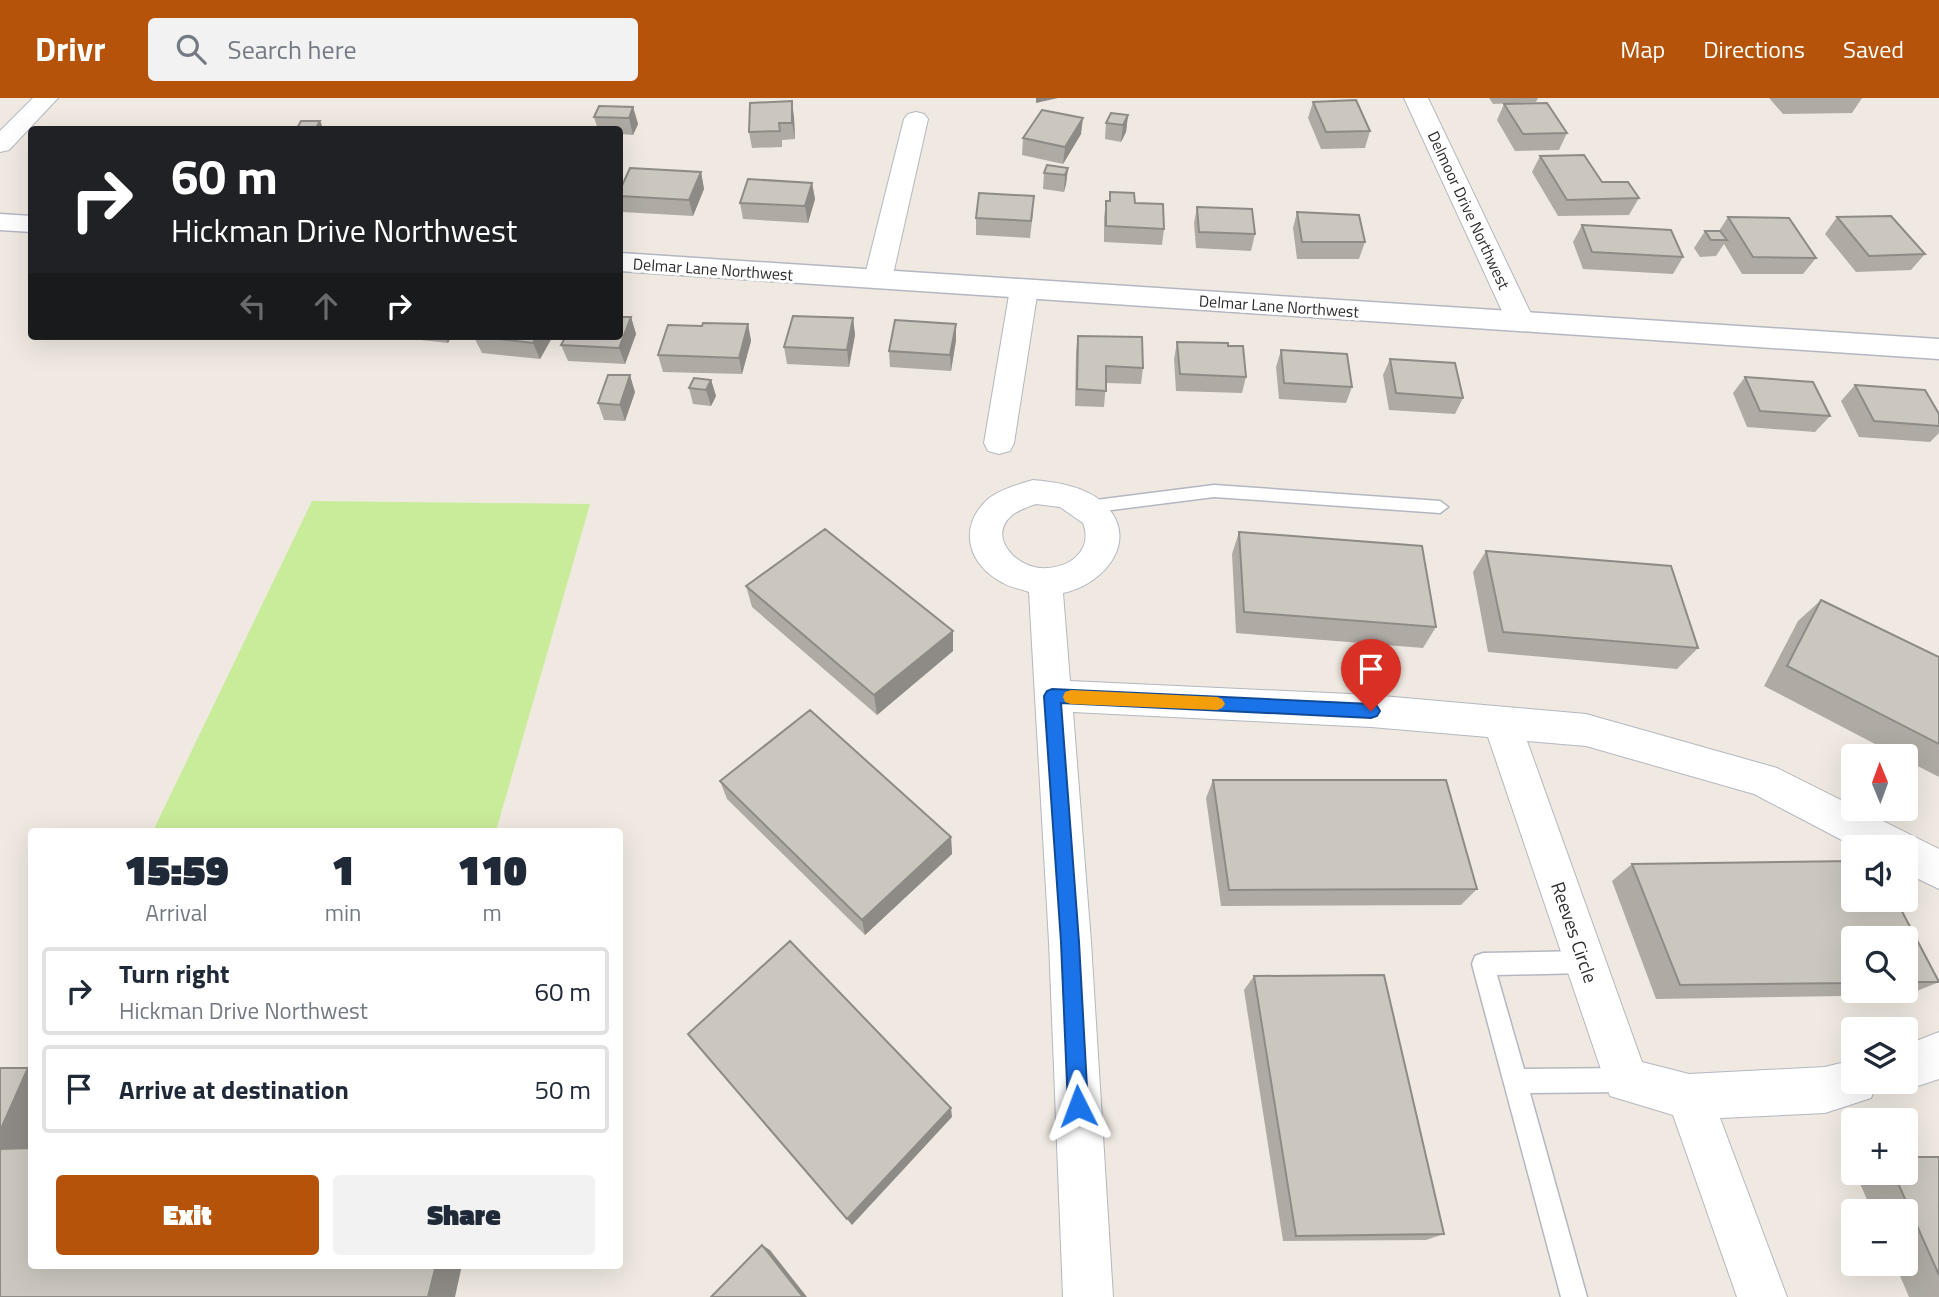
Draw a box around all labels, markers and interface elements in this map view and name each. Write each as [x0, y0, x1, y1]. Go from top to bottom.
search box [148, 18, 638, 81]
text: Drivr [35, 24, 106, 74]
icon: search [172, 30, 210, 68]
text: Search here [228, 30, 357, 69]
text: Map [1620, 31, 1665, 67]
text: Directions [1703, 31, 1805, 67]
text: Saved [1843, 31, 1904, 67]
street label: Delmoor Drive Northwest [1422, 127, 1516, 293]
text: 60 m [171, 138, 278, 213]
icon: right [56, 154, 147, 245]
text: Hickman Drive Northwest [171, 206, 517, 254]
street label: Delmar Lane Northwest [632, 251, 794, 287]
icon: left [234, 287, 272, 325]
icon: ahead [307, 287, 345, 325]
icon: right [380, 287, 418, 325]
street label: Delmar Lane Northwest [1198, 288, 1360, 324]
pin [1341, 639, 1401, 711]
icon: arrive [1352, 650, 1390, 688]
north arrow [1841, 744, 1918, 821]
map controls [1841, 744, 1918, 1276]
button: sound [1841, 835, 1918, 912]
text: 15:59 [124, 837, 229, 901]
text: 1 [332, 837, 355, 901]
text: 110 [458, 837, 527, 901]
street label: Reeves Circle [1544, 877, 1606, 987]
text: Arrival [145, 895, 208, 930]
text: min [325, 895, 361, 930]
text: m [483, 895, 502, 930]
button: search [1841, 926, 1918, 1003]
text: Turn right [119, 954, 230, 993]
icon: right [60, 972, 98, 1010]
text: 60 m [534, 972, 591, 1011]
text: Hickman Drive Northwest [119, 993, 368, 1028]
button: layers [1841, 1017, 1918, 1094]
position arrow [1041, 1069, 1115, 1143]
icon: arrive [60, 1070, 98, 1108]
text: Arrive at destination [119, 1070, 349, 1109]
text: 50 m [534, 1070, 591, 1109]
button: + [1841, 1108, 1918, 1185]
button: Exit [56, 1175, 319, 1255]
button: Share [333, 1175, 595, 1255]
button: − [1841, 1199, 1918, 1276]

